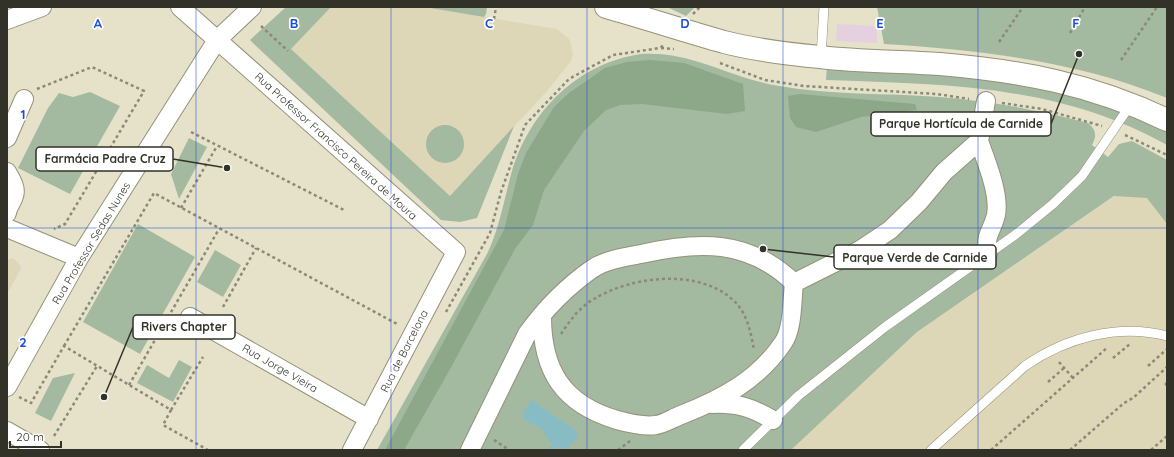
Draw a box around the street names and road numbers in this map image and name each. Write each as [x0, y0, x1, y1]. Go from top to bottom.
street label: Rua Professor Francisco Pereira de Moura [252, 69, 420, 223]
street label: Rua Professor Sedas Nunes [49, 179, 133, 307]
street label: Rua de Barcelona [377, 307, 431, 395]
street label: Rua Jorge Vieira [240, 341, 320, 395]

